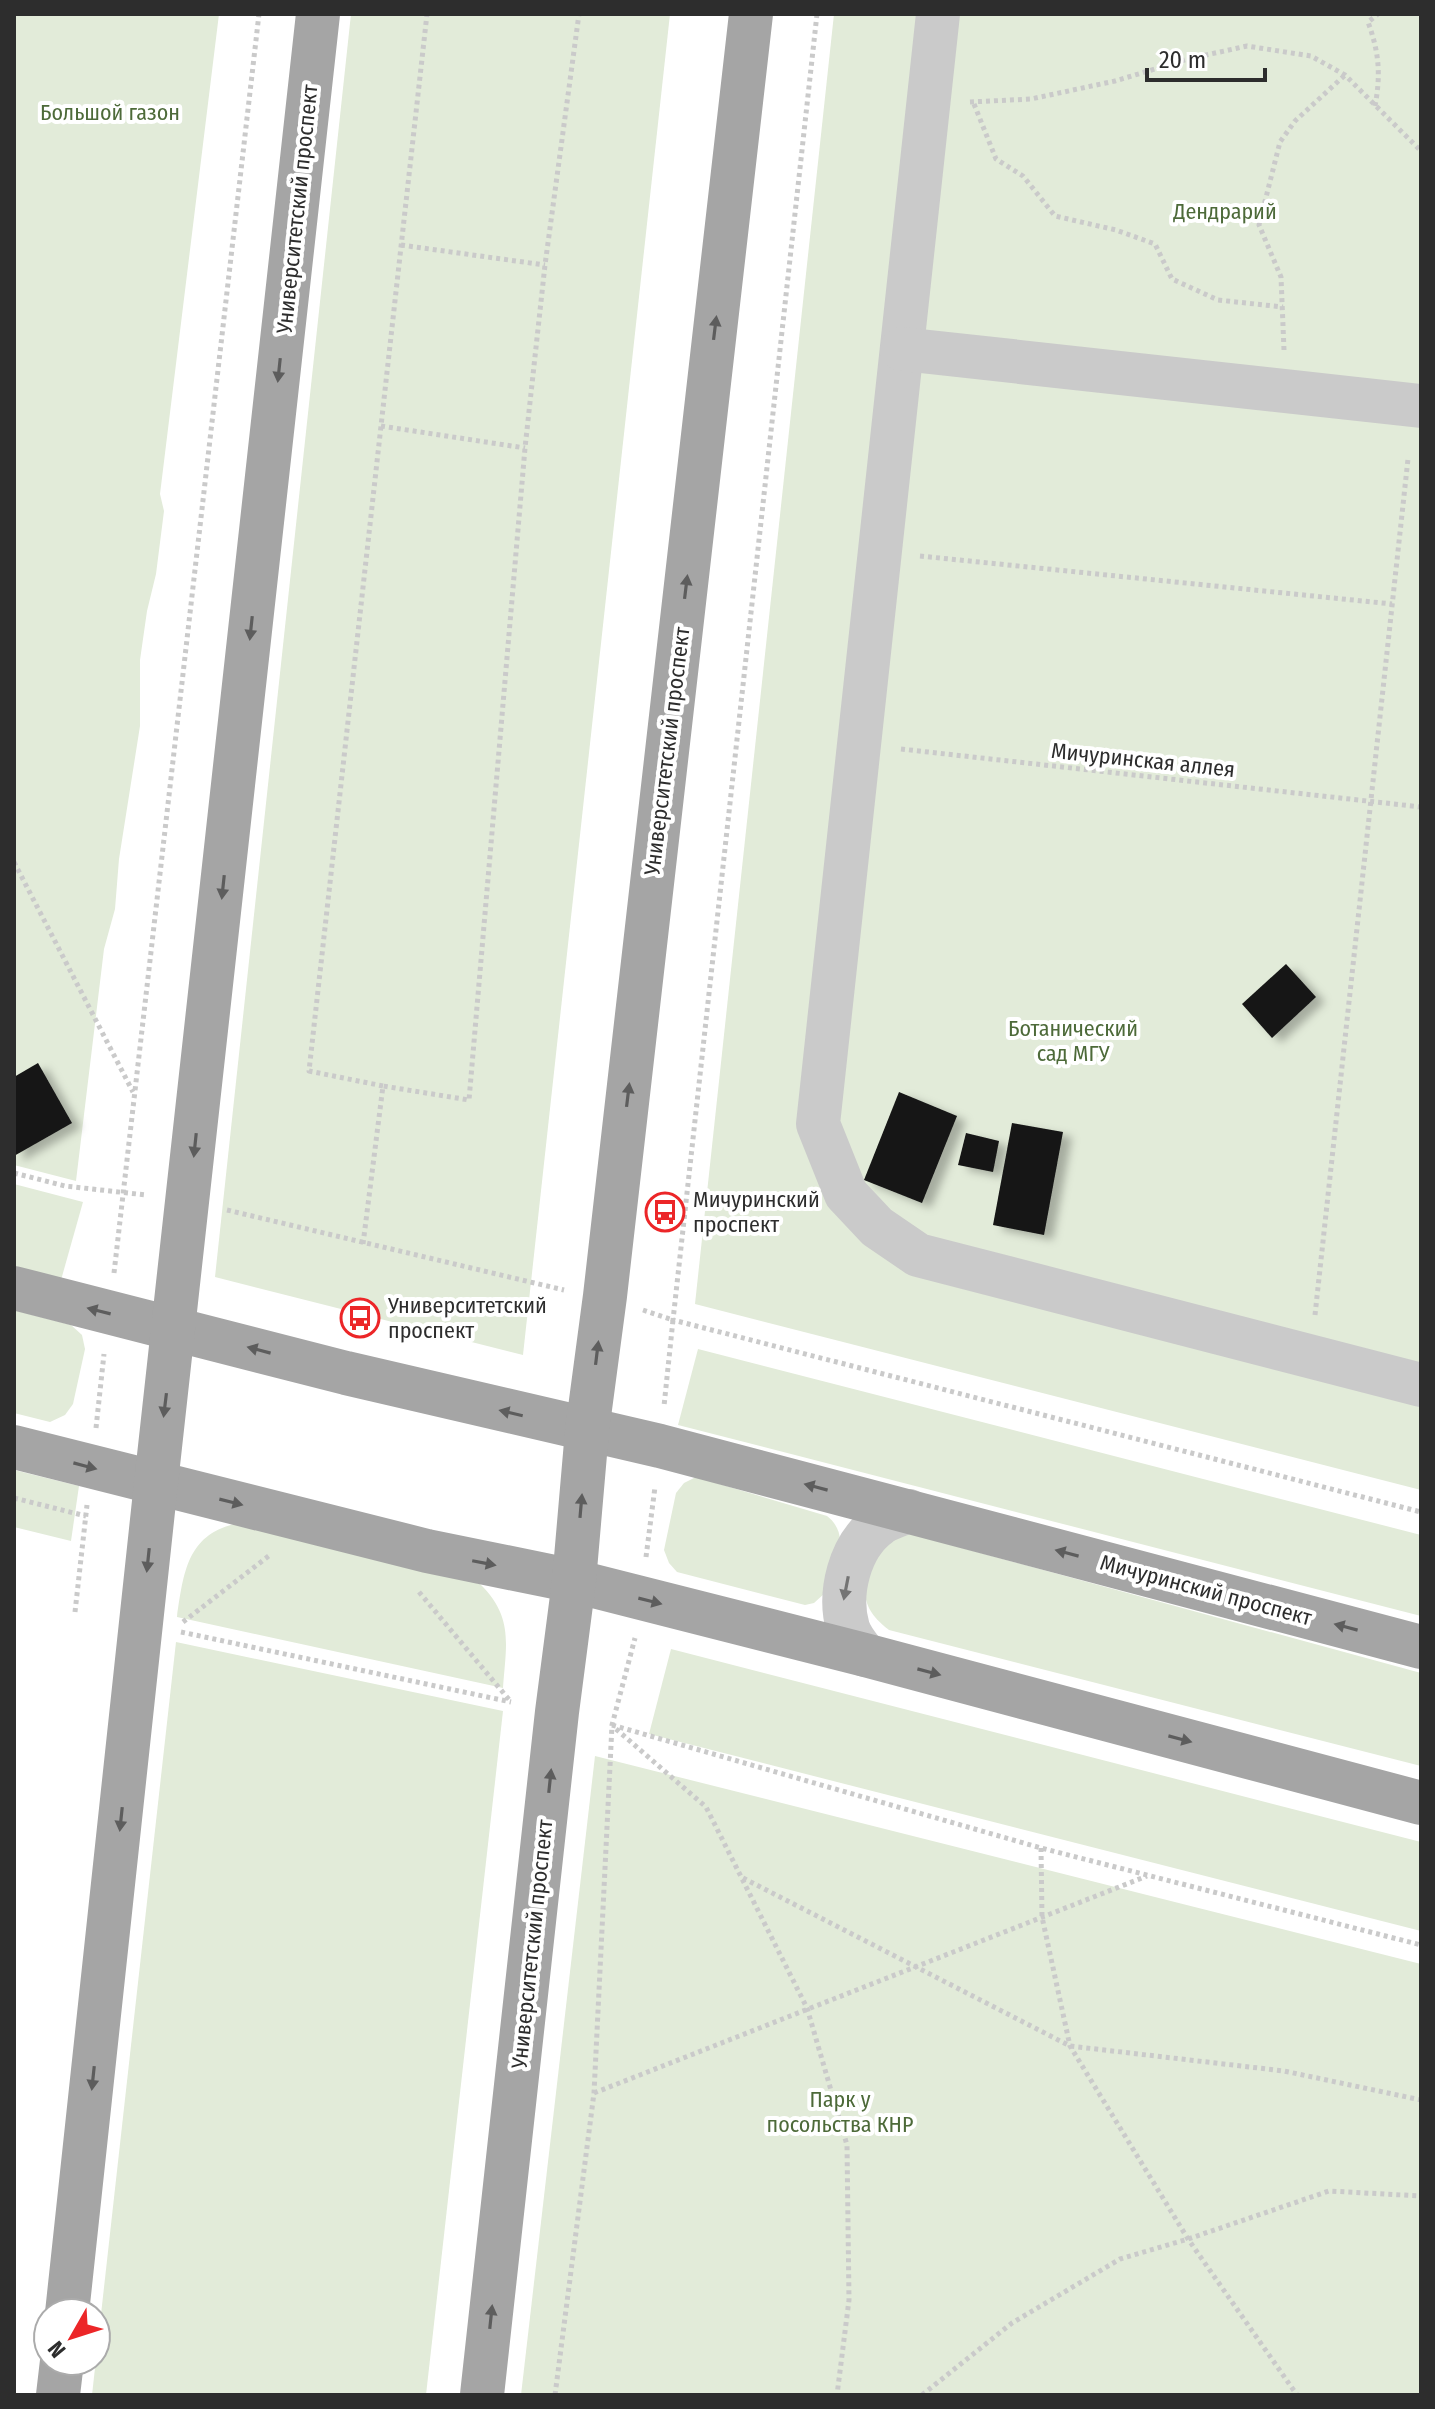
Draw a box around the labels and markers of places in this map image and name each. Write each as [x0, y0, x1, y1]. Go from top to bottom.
place label: Мичуринский проспект [693, 1186, 820, 1238]
bus stop icon: Мичуринский проспект [644, 1191, 686, 1233]
place label: Университетский проспект [387, 1292, 547, 1344]
bus stop icon: Университетский проспект [339, 1297, 381, 1339]

